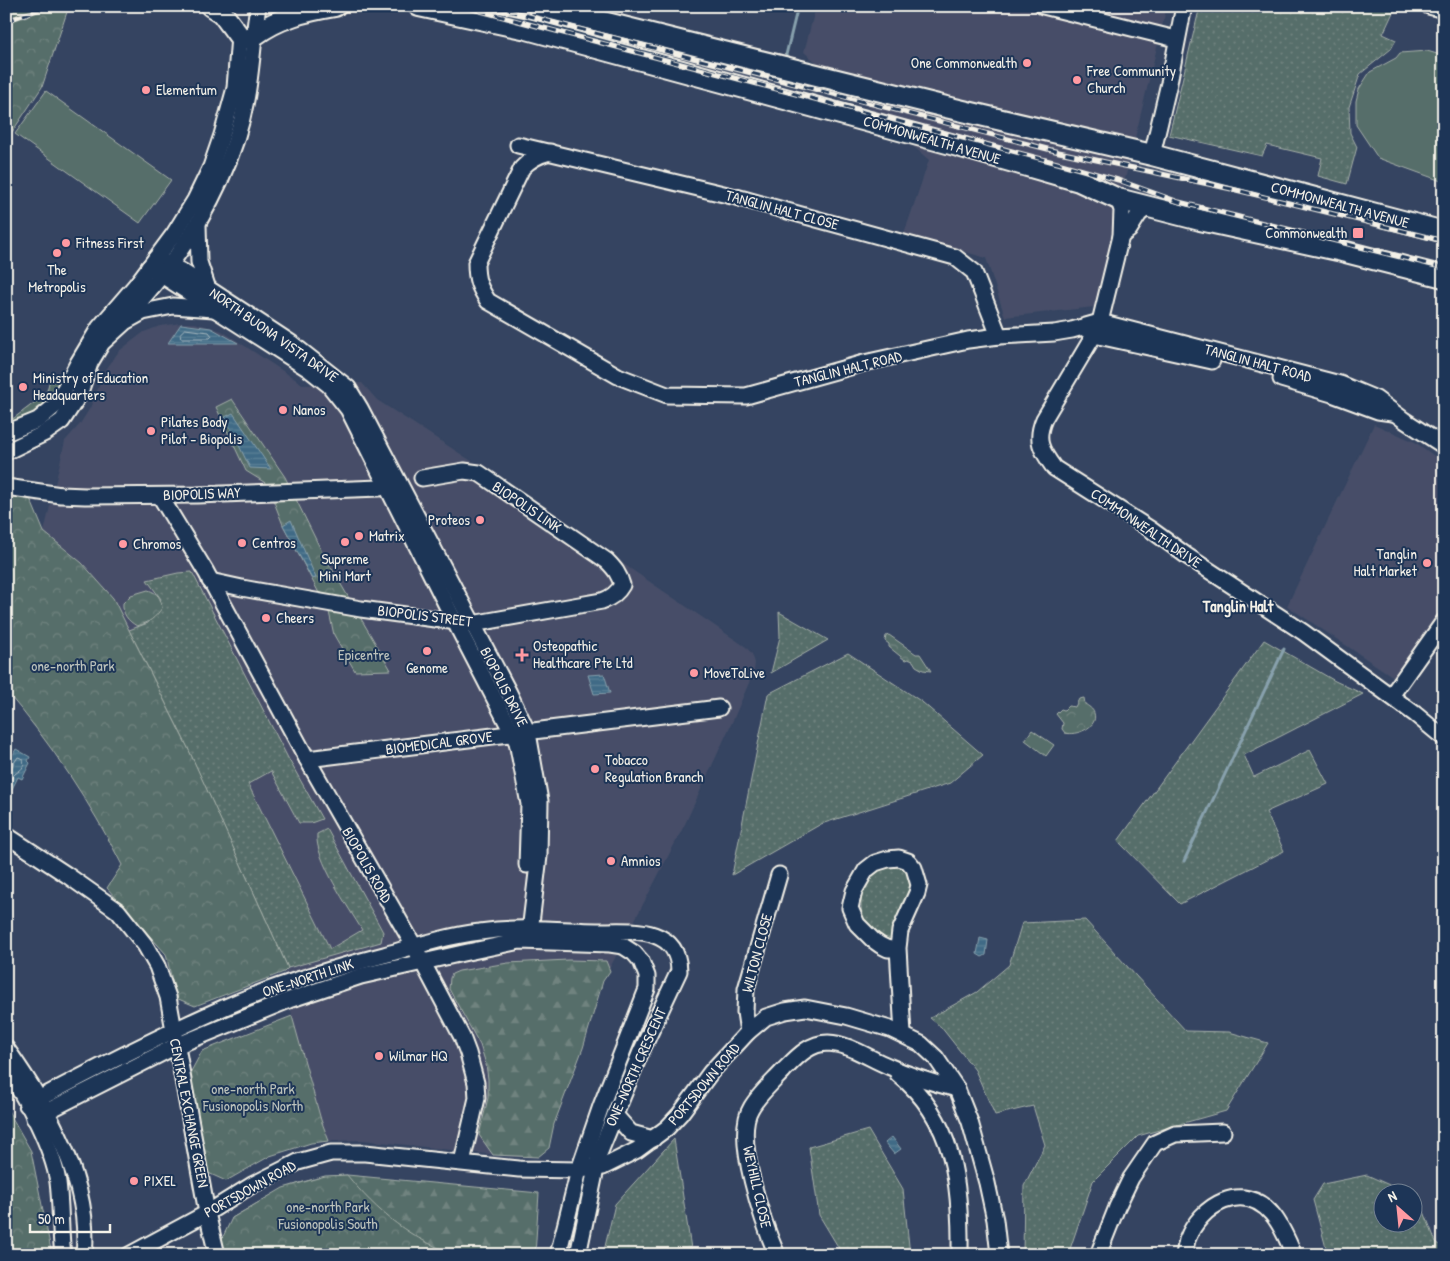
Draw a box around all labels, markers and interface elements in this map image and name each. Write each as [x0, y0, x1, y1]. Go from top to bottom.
place label: One Commonwealth [911, 52, 1017, 73]
marker: One Commonwealth [1021, 57, 1033, 69]
place label: Free Community Church [1086, 60, 1176, 98]
marker: Free Community Church [1071, 74, 1083, 86]
place label: Elementum [156, 79, 217, 100]
marker: Elementum [140, 84, 152, 96]
street label: COMMONWEALTH AVENUE [861, 110, 1004, 169]
street label: COMMONWEALTH AVENUE [1269, 176, 1412, 233]
street label: TANGLIN HALT CLOSE [723, 184, 841, 235]
place label: Commonwealth [1265, 222, 1347, 243]
marker: Commonwealth [1351, 226, 1365, 240]
place label: Fitness First [75, 232, 144, 253]
marker: Fitness First [60, 237, 72, 249]
marker: The Metropolis [51, 247, 63, 259]
place label: The Metropolis [28, 259, 86, 297]
street label: NORTH BUONA VISTA DRIVE [206, 282, 343, 387]
street label: TANGLIN HALT ROAD [1202, 338, 1315, 387]
street label: TANGLIN HALT ROAD [792, 345, 905, 392]
place label: Ministry of Education Headquarters [33, 367, 149, 405]
marker: Ministry of Education Headquarters [17, 381, 29, 393]
place label: Nanos [293, 399, 326, 420]
marker: Nanos [277, 404, 289, 416]
place label: Pilates Body Pilot - Biopolis [161, 411, 243, 449]
marker: Pilates Body Pilot - Biopolis [145, 425, 157, 437]
street label: BIOPOLIS LINK [488, 476, 566, 538]
street label: BIOPOLIS WAY [163, 482, 242, 505]
street label: COMMONWEALTH DRIVE [1087, 483, 1206, 573]
place label: Proteos [428, 509, 470, 530]
marker: Proteos [474, 514, 486, 526]
place label: Matrix [369, 525, 405, 546]
marker: Matrix [353, 530, 365, 542]
place label: Centros [252, 532, 296, 553]
place label: Chromos [133, 533, 182, 554]
marker: Supreme Mini Mart [339, 536, 351, 548]
marker: Centros [236, 537, 248, 549]
marker: Chromos [117, 538, 129, 550]
place label: Tanglin Halt Market [1354, 543, 1418, 581]
place label: Supreme Mini Mart [319, 548, 372, 586]
marker: Tanglin Halt Market [1421, 557, 1433, 569]
district label: Tanglin Halt [1202, 595, 1274, 618]
street label: BIOPOLIS STREET [376, 599, 475, 632]
place label: Cheers [276, 607, 314, 628]
marker: Cheers [260, 612, 272, 624]
place label: Osteopathic Healthcare Pte Ltd [533, 635, 633, 673]
street label: BIOPOLIS DRIVE [475, 643, 534, 731]
park label: Epicentre [338, 644, 390, 665]
marker: Genome [421, 645, 433, 657]
marker: Osteopathic Healthcare Pte Ltd [515, 648, 529, 662]
park label: one-north Park [31, 655, 115, 676]
place label: Genome [406, 657, 448, 678]
place label: MoveToLive [704, 662, 765, 683]
marker: MoveToLive [688, 667, 700, 679]
street label: BIOMEDICAL GROVE [384, 725, 494, 759]
place label: Tobacco Regulation Branch [605, 749, 703, 787]
marker: Tobacco Regulation Branch [589, 763, 601, 775]
street label: BIOPOLIS ROAD [337, 823, 398, 907]
place label: Amnios [621, 850, 661, 871]
marker: Amnios [605, 855, 617, 867]
street label: WILTON CLOSE [736, 911, 777, 995]
street label: ONE-NORTH LINK [260, 953, 356, 1002]
street label: ONE-NORTH CRESCENT [600, 1003, 672, 1130]
street label: CENTRAL EXCHANGE GREEN [165, 1036, 214, 1189]
street label: PORTSDOWN ROAD [663, 1037, 745, 1130]
place label: Wilmar HQ [389, 1045, 448, 1066]
marker: Wilmar HQ [373, 1050, 385, 1062]
park label: one-north Park Fusionopolis North [202, 1078, 303, 1116]
street label: WEYHILL CLOSE [738, 1144, 777, 1230]
street label: PORTSDOWN ROAD [200, 1154, 300, 1222]
place label: PIXEL [144, 1170, 176, 1191]
marker: PIXEL [128, 1175, 140, 1187]
north arrow [1372, 1184, 1422, 1234]
text: N [1384, 1186, 1400, 1206]
park label: one-north Park Fusionopolis South [277, 1196, 378, 1234]
scale bar [30, 1201, 110, 1233]
text: 50 m [38, 1208, 65, 1229]

